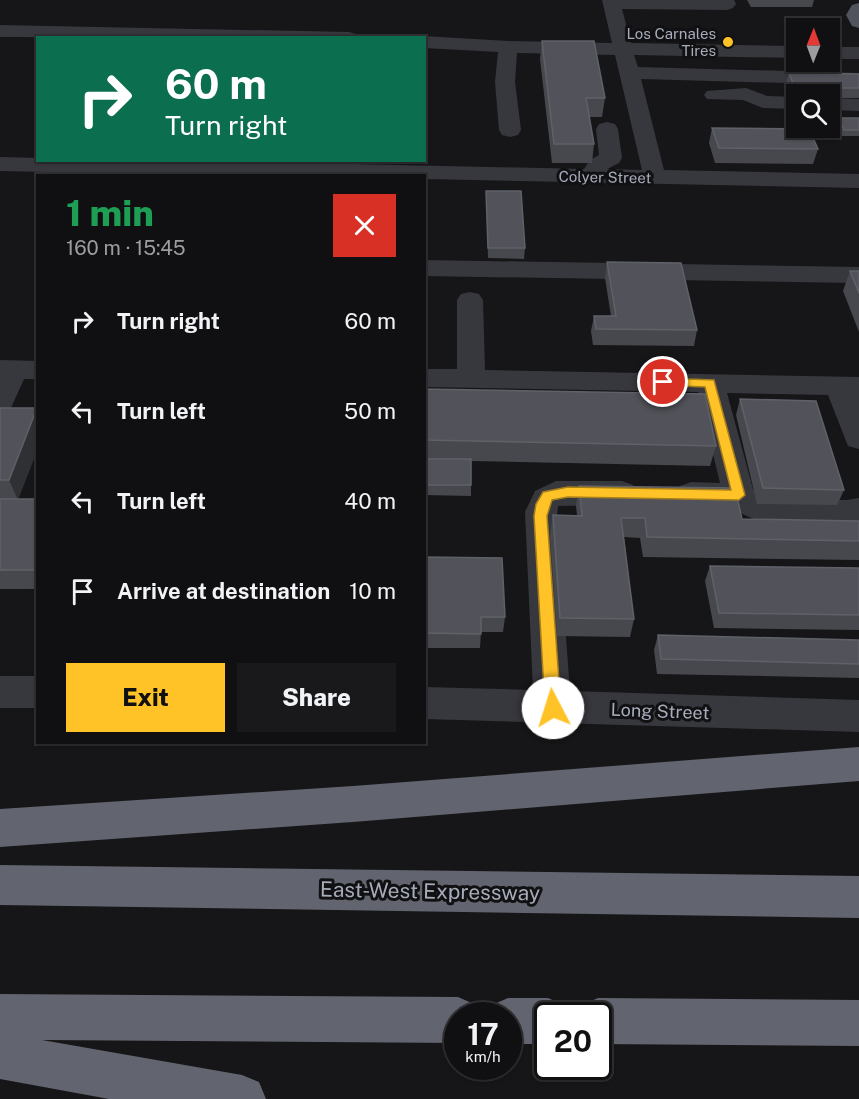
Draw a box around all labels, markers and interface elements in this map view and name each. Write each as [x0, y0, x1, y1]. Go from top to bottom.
north arrow [786, 18, 840, 72]
map controls [786, 18, 840, 138]
place label: Los Carnales Tires [627, 25, 716, 59]
marker: Los Carnales Tires [721, 35, 735, 49]
text: 60 m [165, 59, 267, 108]
icon: right [66, 60, 144, 138]
button: search [786, 84, 840, 138]
text: Turn right [165, 109, 288, 141]
street label: Colyer Street [558, 168, 652, 186]
text: 1 min [66, 192, 154, 234]
button: close [333, 194, 396, 257]
text: 160 m · 15:45 [66, 236, 186, 260]
icon: right [66, 305, 99, 338]
text: Turn right [117, 308, 220, 334]
text: 60 m [345, 308, 396, 334]
pin [637, 356, 688, 407]
icon: arrive [646, 365, 679, 398]
icon: left [66, 395, 99, 428]
text: Turn left [117, 398, 206, 424]
text: 50 m [344, 398, 396, 424]
icon: left [66, 485, 99, 518]
text: Turn left [117, 488, 206, 514]
text: 40 m [344, 488, 396, 514]
icon: arrive [66, 575, 99, 608]
text: Arrive at destination [117, 578, 330, 604]
text: 10 m [349, 578, 396, 604]
button: Exit [66, 663, 225, 732]
button: Share [237, 663, 396, 732]
position arrow [521, 676, 585, 740]
street label: Long Street [610, 699, 710, 723]
street label: East-West Expressway [320, 877, 540, 905]
speed limit sign: 20 [534, 1002, 612, 1080]
text: 17 [467, 1016, 499, 1052]
text: km/h [465, 1048, 501, 1065]

